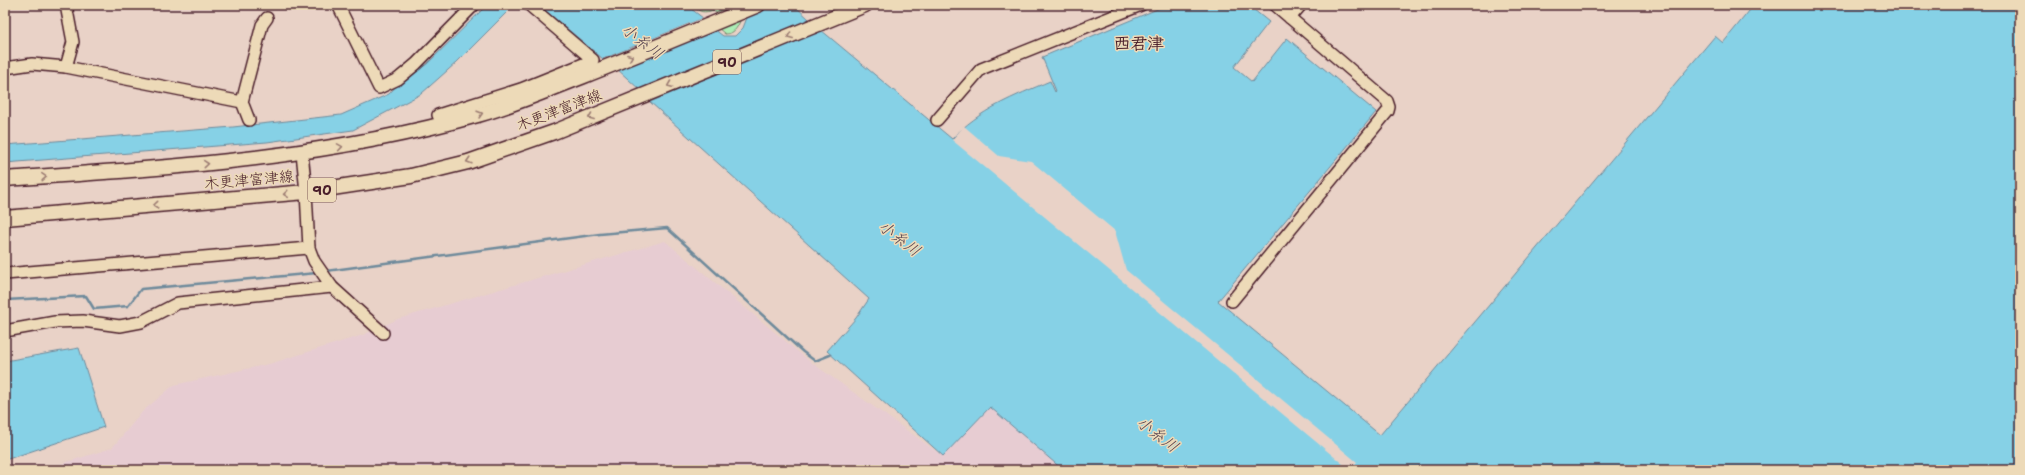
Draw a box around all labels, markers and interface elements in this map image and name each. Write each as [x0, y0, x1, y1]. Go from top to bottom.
water label: 小糸川 [617, 19, 668, 64]
one-way arrow [787, 31, 795, 39]
district label: 西君津 [1114, 32, 1165, 54]
road number: 90 [713, 50, 741, 74]
one-way arrow [626, 54, 633, 62]
one-way arrow [667, 80, 675, 88]
street label: 木更津富津線 [513, 85, 605, 135]
one-way arrow [477, 110, 484, 119]
one-way arrow [587, 113, 594, 121]
one-way arrow [337, 143, 343, 152]
one-way arrow [465, 156, 472, 165]
one-way arrow [203, 159, 209, 168]
street label: 木更津富津線 [203, 166, 295, 194]
one-way arrow [41, 172, 47, 181]
road number: 90 [308, 178, 336, 202]
one-way arrow [283, 189, 289, 198]
one-way arrow [153, 200, 159, 209]
water label: 小糸川 [874, 216, 925, 261]
water label: 小糸川 [1132, 412, 1183, 457]

